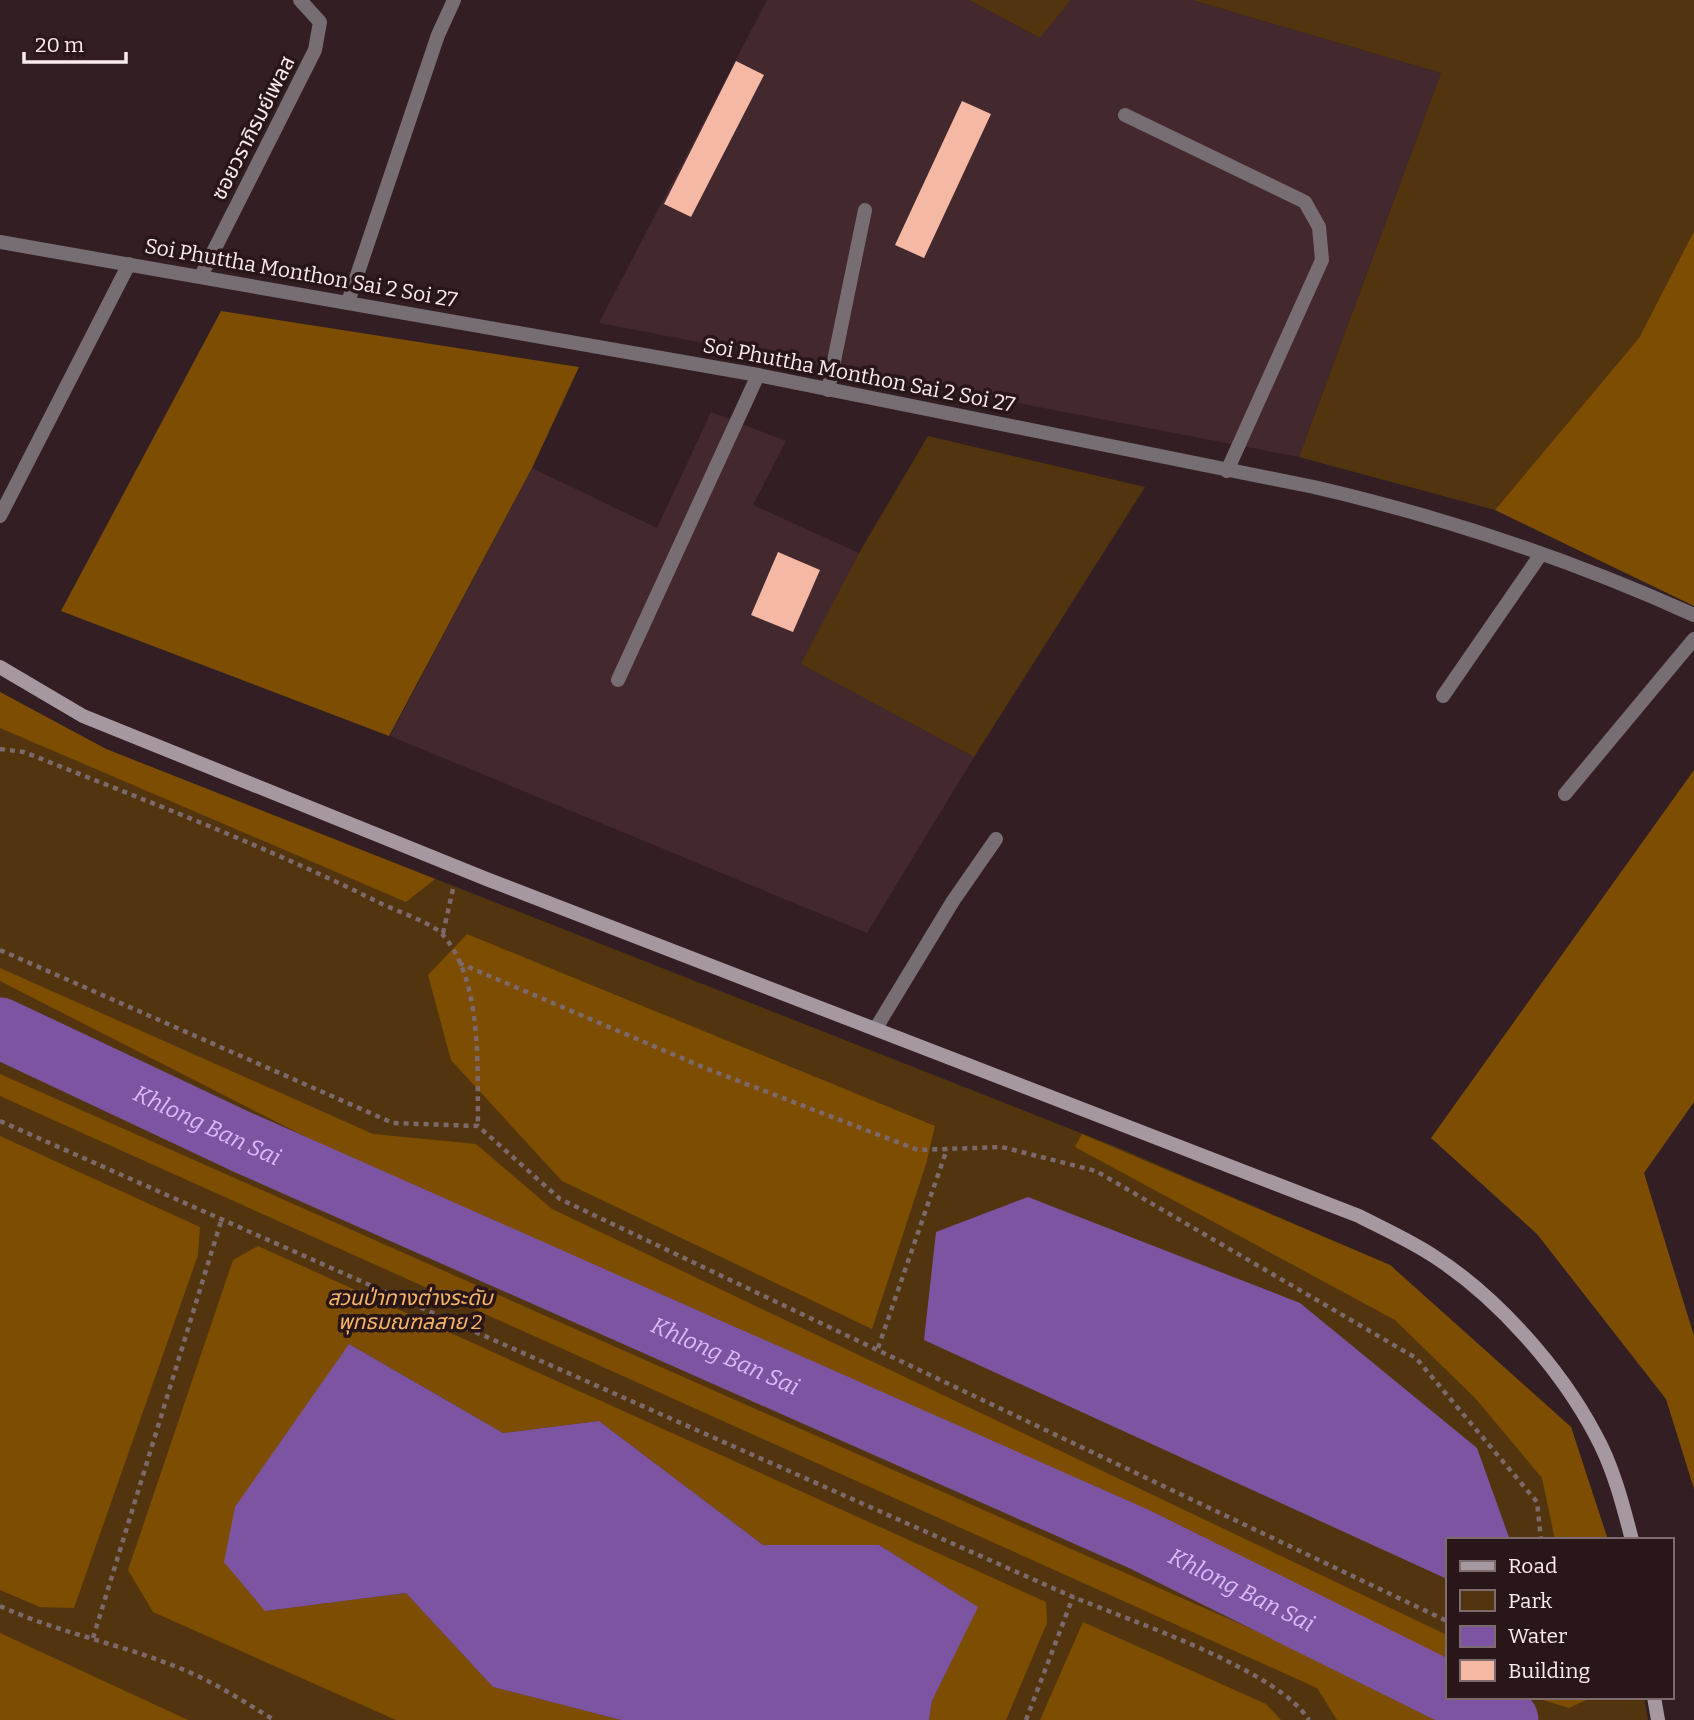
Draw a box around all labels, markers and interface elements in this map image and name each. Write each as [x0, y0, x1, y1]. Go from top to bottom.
scale bar [24, 21, 126, 65]
text: 20 m [35, 32, 84, 58]
street label: ซอยวราภิรมย์เพลส [206, 52, 300, 204]
street label: Soi Phuttha Monthon Sai 2 Soi 27 [143, 233, 460, 313]
street label: Soi Phuttha Monthon Sai 2 Soi 27 [701, 332, 1017, 418]
water label: Khlong Ban Sai [129, 1079, 286, 1172]
park label: สวนป่าทางต่างระดับ พุทธมณฑลสาย 2 [327, 1285, 494, 1335]
water label: Khlong Ban Sai [647, 1311, 804, 1401]
legend [1446, 1538, 1673, 1699]
water label: Khlong Ban Sai [1164, 1542, 1320, 1638]
text: Road [1508, 1553, 1557, 1579]
text: Park [1508, 1588, 1552, 1614]
text: Water [1508, 1623, 1567, 1649]
text: Building [1508, 1658, 1591, 1684]

